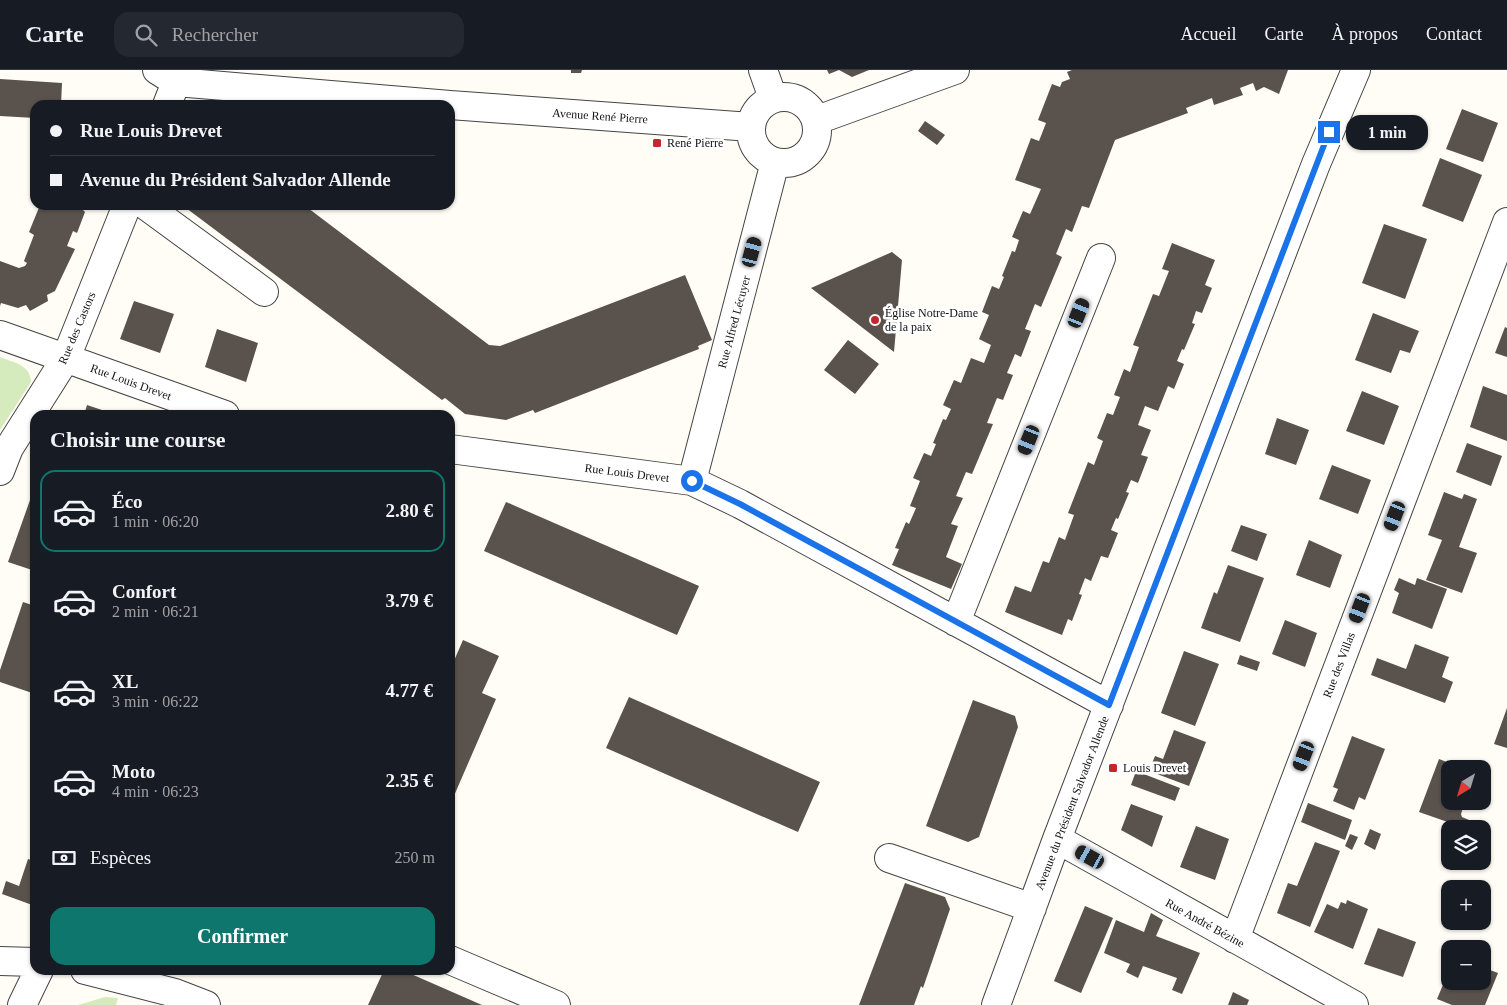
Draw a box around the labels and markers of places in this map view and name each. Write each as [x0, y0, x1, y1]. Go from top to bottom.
place label: René Pierre [667, 136, 723, 150]
marker: René Pierre [651, 137, 663, 149]
place label: Église Notre-Dame de la paix [885, 306, 978, 334]
marker: Église Notre-Dame de la paix [869, 314, 881, 326]
place label: Louis Drevet [1123, 761, 1187, 775]
marker: Louis Drevet [1107, 762, 1119, 774]

